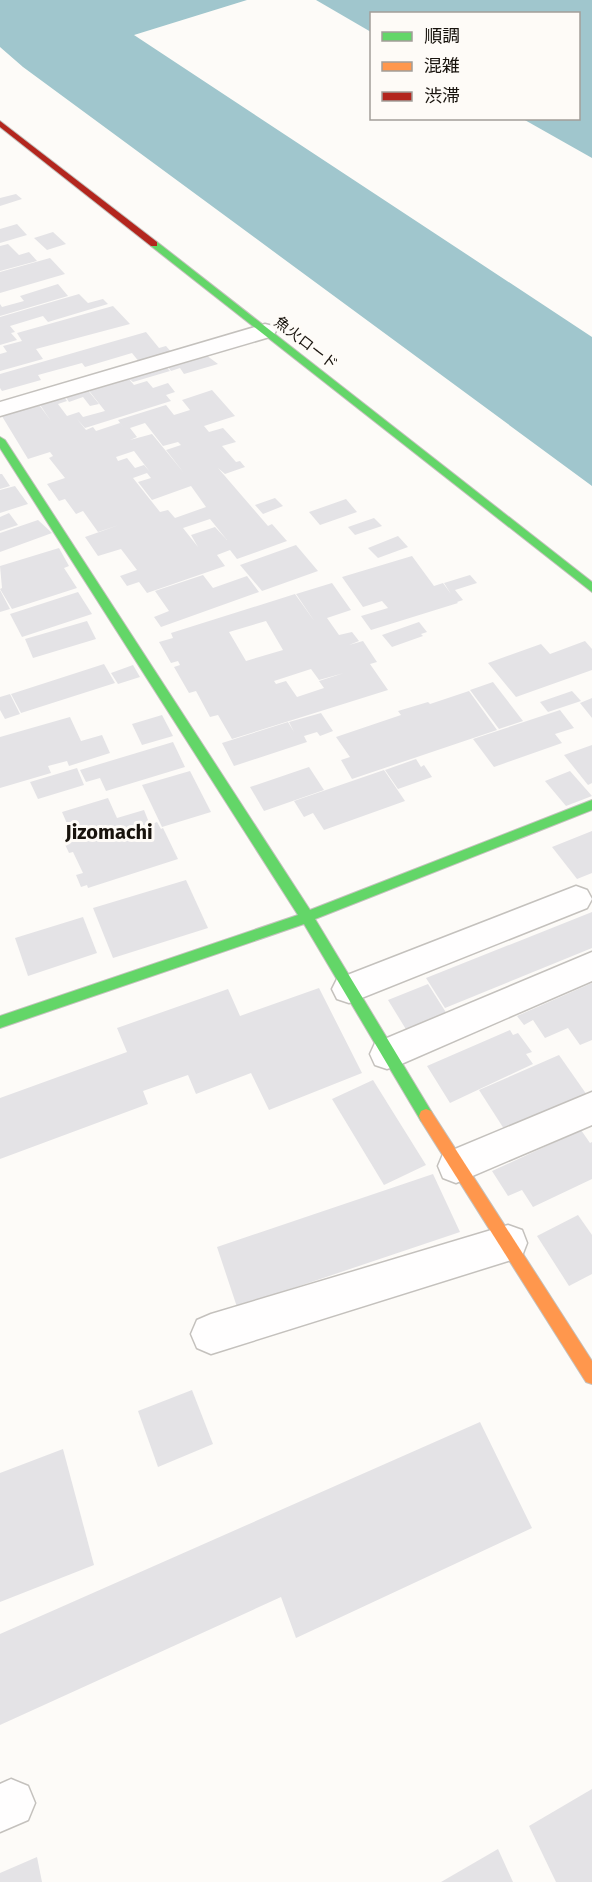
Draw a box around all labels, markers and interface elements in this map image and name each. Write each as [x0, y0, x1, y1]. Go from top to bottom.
legend [370, 12, 580, 120]
text: 順調 [424, 25, 460, 47]
text: 混雑 [424, 55, 460, 77]
text: 渋滞 [424, 85, 460, 107]
street label: 魚火ロード [271, 313, 341, 373]
district label: Jizomachi [64, 820, 153, 844]

